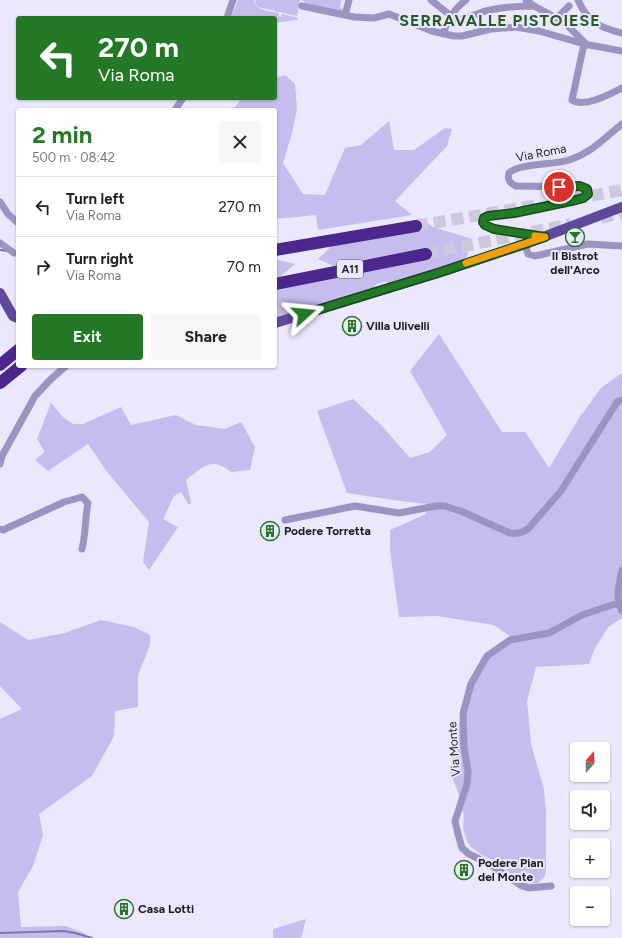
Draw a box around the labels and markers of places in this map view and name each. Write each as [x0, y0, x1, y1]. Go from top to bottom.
pin [542, 170, 576, 204]
bar icon: Il Bistrot dell'Arco [564, 226, 586, 248]
place label: Il Bistrot dell'Arco [550, 249, 600, 277]
building icon: Villa Ulivelli [341, 315, 363, 337]
place label: Villa Ulivelli [366, 319, 430, 333]
building icon: Podere Torretta [259, 520, 281, 542]
place label: Podere Torretta [284, 524, 371, 538]
place label: Podere Pian del Monte [478, 856, 544, 884]
building icon: Podere Pian del Monte [453, 859, 475, 881]
building icon: Casa Lotti [113, 898, 135, 920]
place label: Casa Lotti [138, 902, 194, 916]

